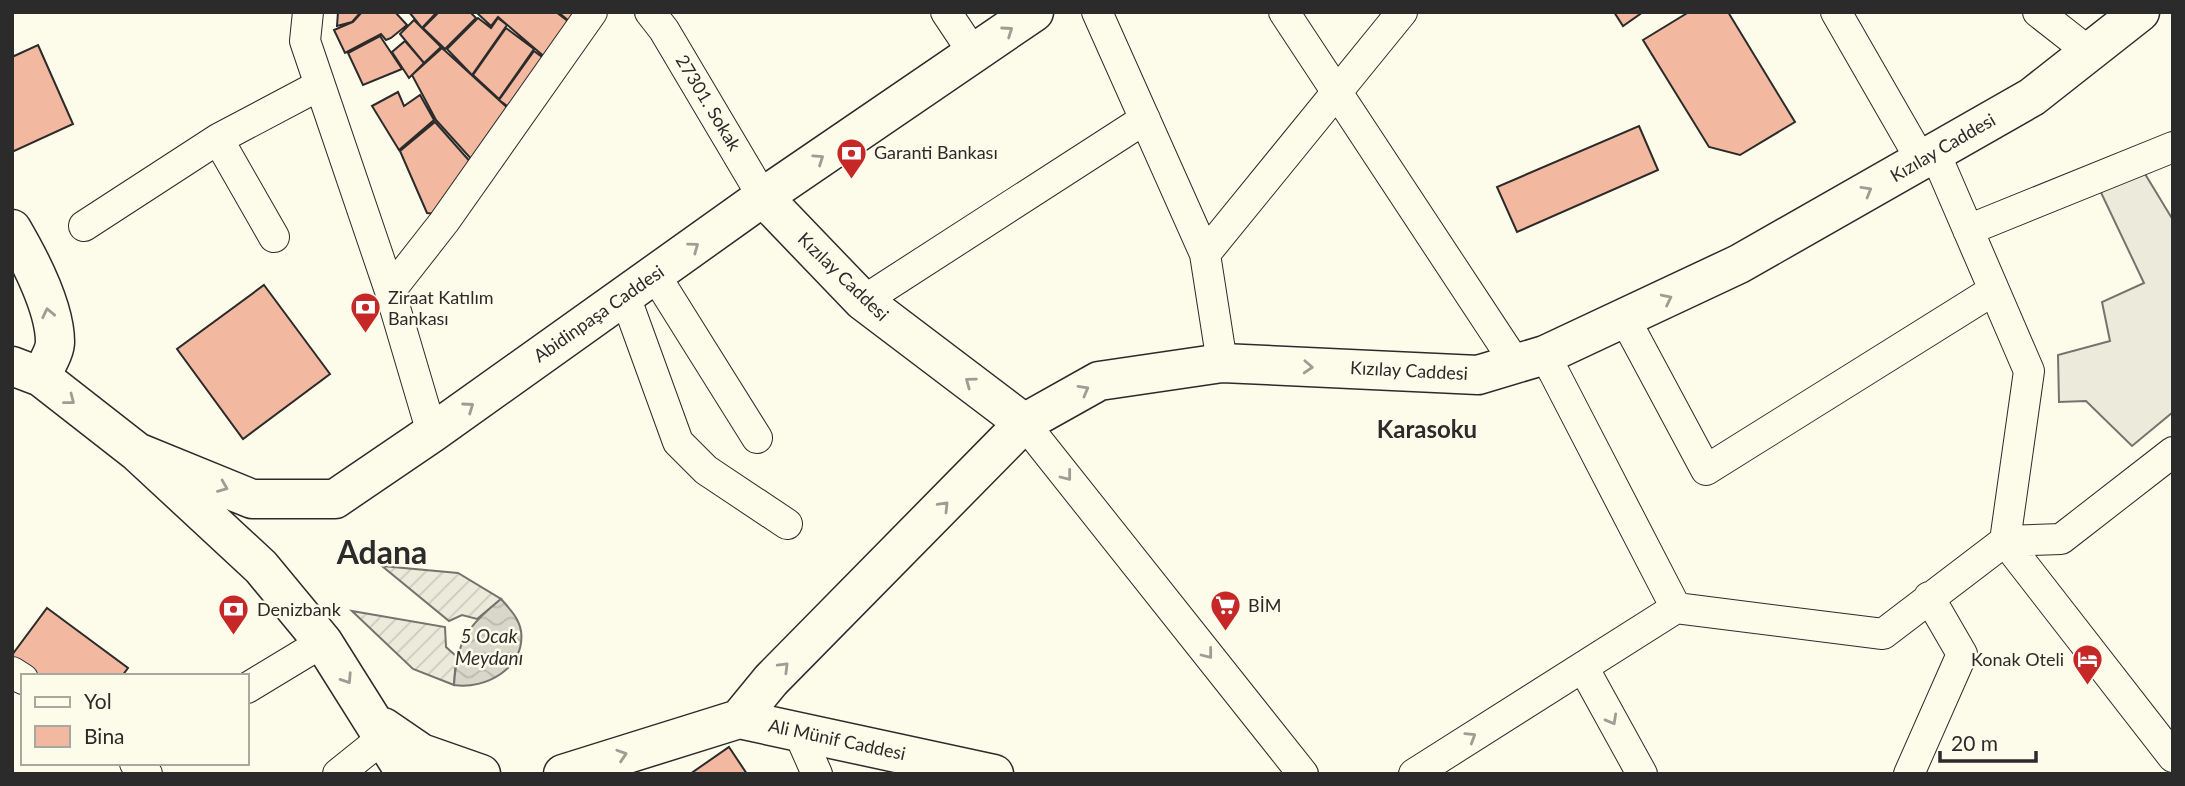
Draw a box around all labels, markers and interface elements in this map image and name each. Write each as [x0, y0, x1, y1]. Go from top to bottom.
one-way arrow [1000, 27, 1013, 39]
street label: 27301. Sokak [672, 50, 747, 155]
street label: Kızılay Caddesi [1886, 108, 1999, 186]
bank icon: Garanti Bankası [834, 136, 868, 180]
place label: Garanti Bankası [874, 141, 998, 163]
one-way arrow [812, 154, 825, 167]
one-way arrow [1860, 186, 1873, 199]
street label: Kızılay Caddesi [794, 227, 894, 325]
one-way arrow [686, 243, 699, 255]
street label: Abidinpaşa Caddesi [529, 260, 668, 366]
place label: Ziraat Katılım Bankası [388, 286, 494, 329]
bank icon: Ziraat Katılım Bankası [348, 291, 382, 335]
one-way arrow [1660, 293, 1672, 307]
one-way arrow [42, 307, 57, 319]
street label: Kızılay Caddesi [1350, 356, 1469, 384]
one-way arrow [1303, 359, 1314, 374]
one-way arrow [965, 378, 977, 390]
one-way arrow [1077, 385, 1089, 398]
one-way arrow [63, 392, 75, 405]
one-way arrow [461, 403, 474, 415]
district label: Karasoku [1377, 414, 1477, 443]
one-way arrow [1058, 468, 1071, 481]
one-way arrow [216, 479, 228, 493]
one-way arrow [935, 501, 948, 514]
district label: Adana [336, 532, 427, 571]
supermarket icon: BİM [1208, 589, 1242, 633]
bank icon: Denizbank [217, 593, 251, 637]
place label: BİM [1248, 594, 1281, 616]
place label: Denizbank [257, 598, 342, 620]
water label: 5 Ocak Meydanı [455, 624, 523, 669]
hotel icon: Konak Oteli [2070, 643, 2104, 687]
one-way arrow [1200, 647, 1213, 659]
place label: Konak Oteli [1971, 648, 2064, 670]
one-way arrow [775, 663, 788, 676]
one-way arrow [339, 672, 352, 685]
legend [21, 674, 248, 765]
text: Yol [84, 688, 112, 713]
one-way arrow [1604, 713, 1618, 726]
street label: Ali Münif Caddesi [767, 714, 908, 764]
scale bar [1940, 720, 2036, 764]
text: Bina [84, 723, 125, 748]
text: 20 m [1951, 730, 1998, 755]
one-way arrow [1464, 733, 1477, 746]
one-way arrow [616, 749, 628, 764]

